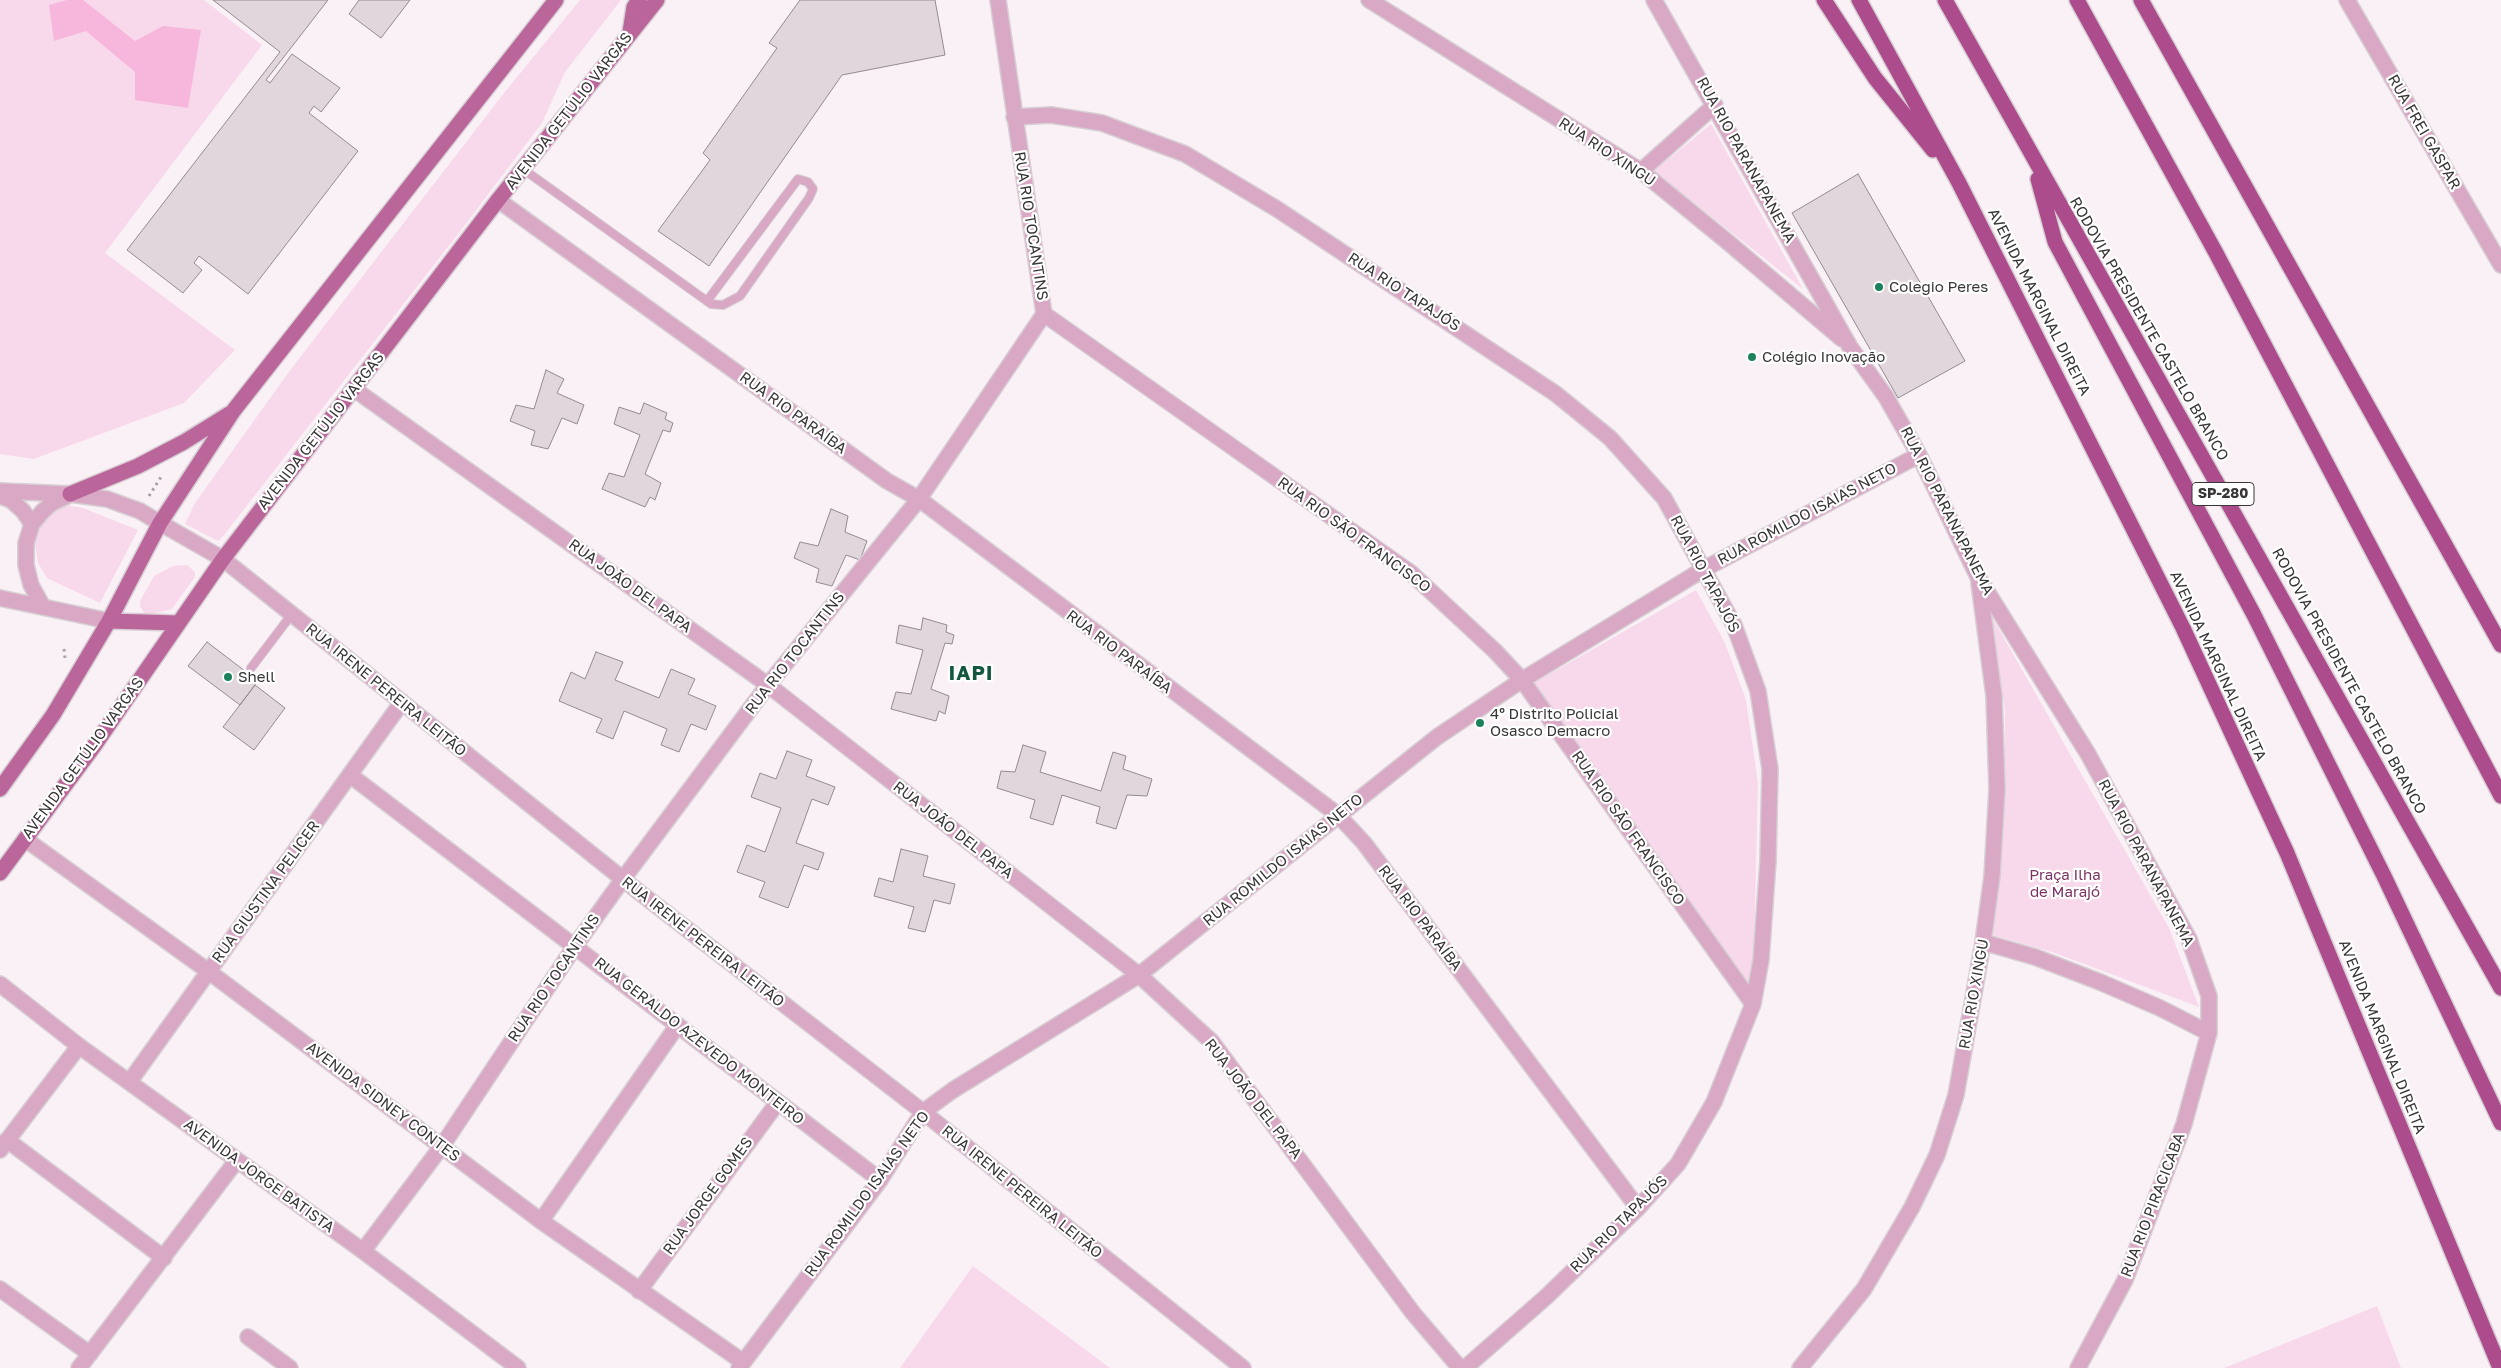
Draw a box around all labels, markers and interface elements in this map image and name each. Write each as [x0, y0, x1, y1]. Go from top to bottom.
street label: AVENIDA GETÚLIO VARGAS [502, 29, 636, 193]
street label: RUA FREI GASPAR [2384, 71, 2464, 193]
street label: RUA RIO PARANAPANEMA [1693, 74, 1799, 246]
street label: RUA RIO XINGU [1555, 114, 1659, 190]
street label: RUA RIO TOCANTINS [1010, 150, 1052, 302]
street label: RODOVIA PRESIDENTE CASTELO BRANCO [2066, 194, 2232, 464]
street label: AVENIDA MARGINAL DIREITA [1984, 205, 2094, 399]
street label: RUA RIO TAPAJÓS [1345, 249, 1463, 335]
place label: Colegio Peres [1889, 278, 1988, 296]
marker: Colegio Peres [1873, 281, 1885, 293]
place label: Colégio Inovação [1762, 348, 1885, 366]
street label: AVENIDA GETÚLIO VARGAS [254, 349, 388, 513]
marker: Colégio Inovação [1746, 351, 1758, 363]
street label: RUA RIO PARAÍBA [736, 368, 850, 458]
street label: RUA RIO PARANAPANEMA [1897, 424, 1997, 598]
street label: RUA ROMILDO ISAIAS NETO [1714, 459, 1900, 569]
street label: RUA RIO SÃO FRANCISCO [1274, 473, 1434, 597]
road number: SP-280 [2192, 482, 2254, 506]
street label: RUA RIO TAPAJÓS [1667, 512, 1743, 636]
street label: RUA JOÃO DEL PAPA [565, 535, 695, 637]
street label: RODOVIA PRESIDENTE CASTELO BRANCO [2268, 545, 2430, 817]
street label: AVENIDA MARGINAL DIREITA [2166, 568, 2270, 764]
street label: RUA RIO TOCANTINS [742, 588, 848, 718]
street label: RUA RIO PARAÍBA [1063, 606, 1175, 698]
street label: RUA IRENE PEREIRA LEITÃO [302, 620, 470, 760]
district label: IAPI [948, 662, 994, 686]
place label: Shell [238, 668, 275, 686]
marker: Shell [222, 671, 234, 683]
street label: AVENIDA GETÚLIO VARGAS [18, 674, 148, 842]
place label: 4º Distrito Policial Osasco Demacro [1490, 705, 1619, 740]
marker: 4º Distrito Policial Osasco Demacro [1474, 717, 1486, 729]
street label: RUA RIO SÃO FRANCISCO [1568, 747, 1688, 909]
street label: RUA RIO PARANAPANEMA [2094, 776, 2198, 950]
street label: RUA JOÃO DEL PAPA [889, 778, 1017, 882]
street label: RUA ROMILDO ISAIAS NETO [1200, 790, 1366, 930]
street label: RUA GIUSTINA PELICER [208, 818, 324, 966]
street label: RUA RIO PARAÍBA [1374, 862, 1466, 974]
park label: Praça Ilha de Marajó [2029, 866, 2101, 901]
street label: RUA IRENE PEREIRA LEITÃO [618, 873, 788, 1011]
street label: RUA RIO TOCANTINS [504, 911, 604, 1045]
street label: RUA RIO XINGU [1955, 937, 1993, 1051]
street label: AVENIDA MARGINAL DIREITA [2335, 937, 2429, 1137]
street label: RUA GERALDO AZEVEDO MONTEIRO [591, 954, 807, 1128]
street label: RUA JOÃO DEL PAPA [1201, 1035, 1305, 1163]
street label: AVENIDA SIDNEY CONTES [303, 1038, 463, 1166]
street label: RUA ROMILDO ISAIAS NETO [801, 1108, 933, 1280]
street label: AVENIDA JORGE BATISTA [180, 1115, 338, 1237]
street label: RUA IRENE PEREIRA LEITÃO [938, 1122, 1106, 1262]
street label: RUA RIO PIRACICABA [2117, 1130, 2189, 1280]
street label: RUA JORGE GOMES [659, 1134, 757, 1258]
street label: RUA RIO TAPAJÓS [1567, 1172, 1671, 1276]

